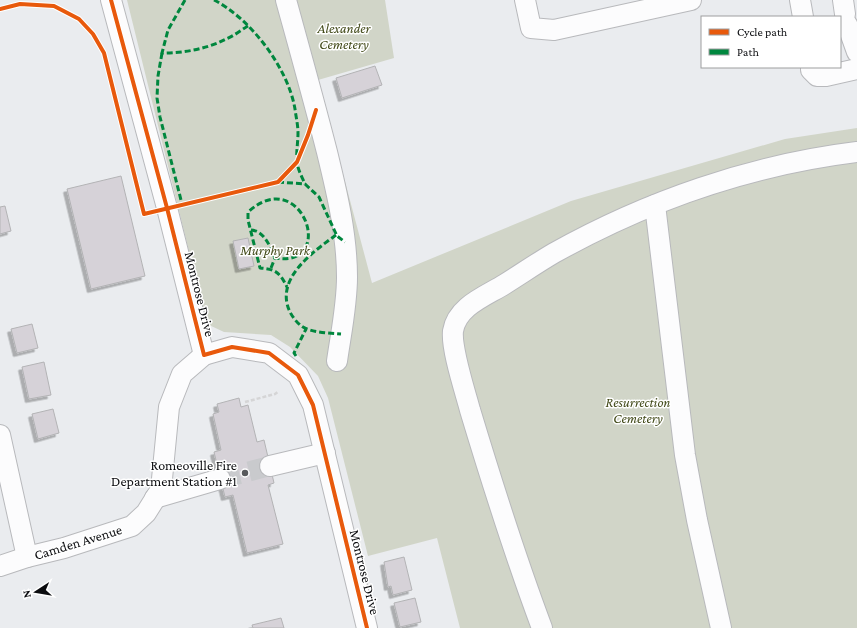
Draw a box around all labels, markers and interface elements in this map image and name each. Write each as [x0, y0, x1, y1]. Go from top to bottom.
legend [701, 16, 841, 68]
park label: Alexander Cemetery [317, 20, 372, 52]
text: Cycle path [737, 25, 788, 39]
text: Path [737, 45, 759, 59]
park label: Murphy Park [239, 242, 311, 258]
street label: Montrose Drive [182, 250, 218, 338]
park label: Resurrection Cemetery [606, 394, 670, 426]
place label: Romeoville Fire Department Station #1 [111, 457, 237, 489]
marker: Romeoville Fire Department Station #1 [240, 468, 250, 478]
street label: Camden Avenue [32, 521, 124, 563]
street label: Montrose Drive [347, 528, 383, 616]
north arrow [16, 572, 56, 612]
text: N [19, 589, 33, 599]

